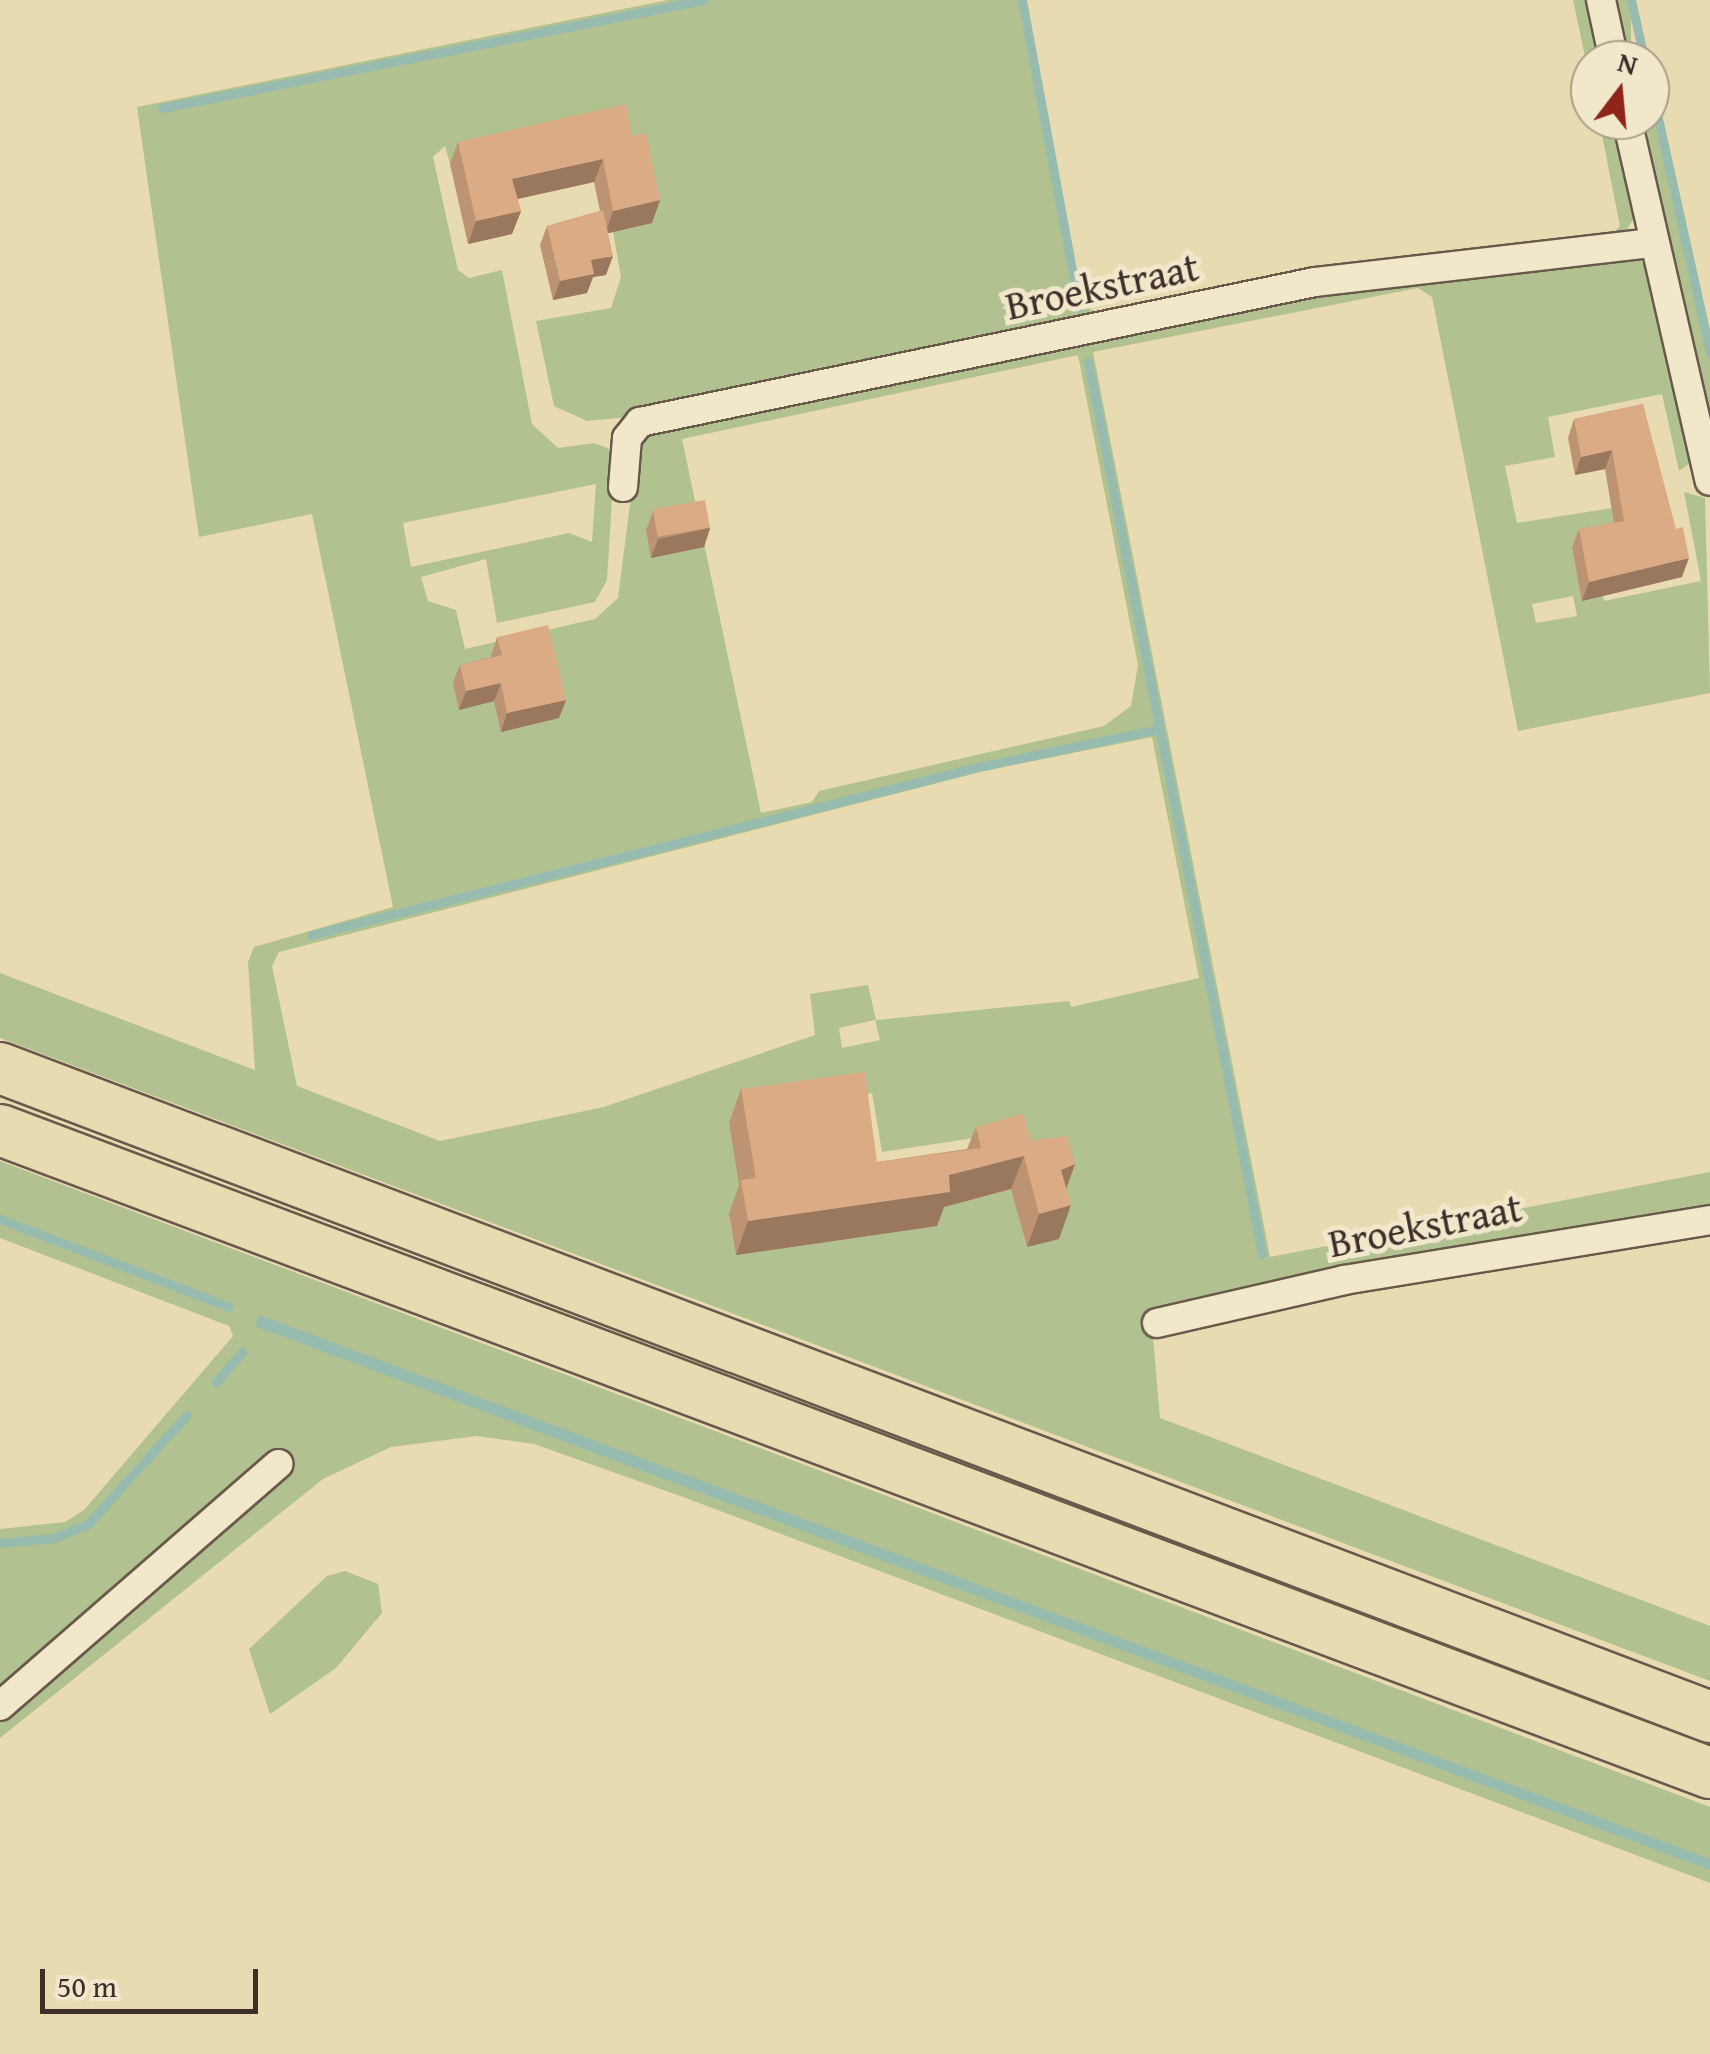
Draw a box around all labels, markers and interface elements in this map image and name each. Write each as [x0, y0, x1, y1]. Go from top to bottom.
north arrow [1570, 40, 1670, 140]
text: N [1613, 40, 1643, 85]
street label: Broekstraat [1001, 242, 1203, 330]
street label: Broekstraat [1324, 1183, 1526, 1267]
scale bar [45, 1949, 262, 2011]
text: 50 m [57, 1964, 117, 2008]

